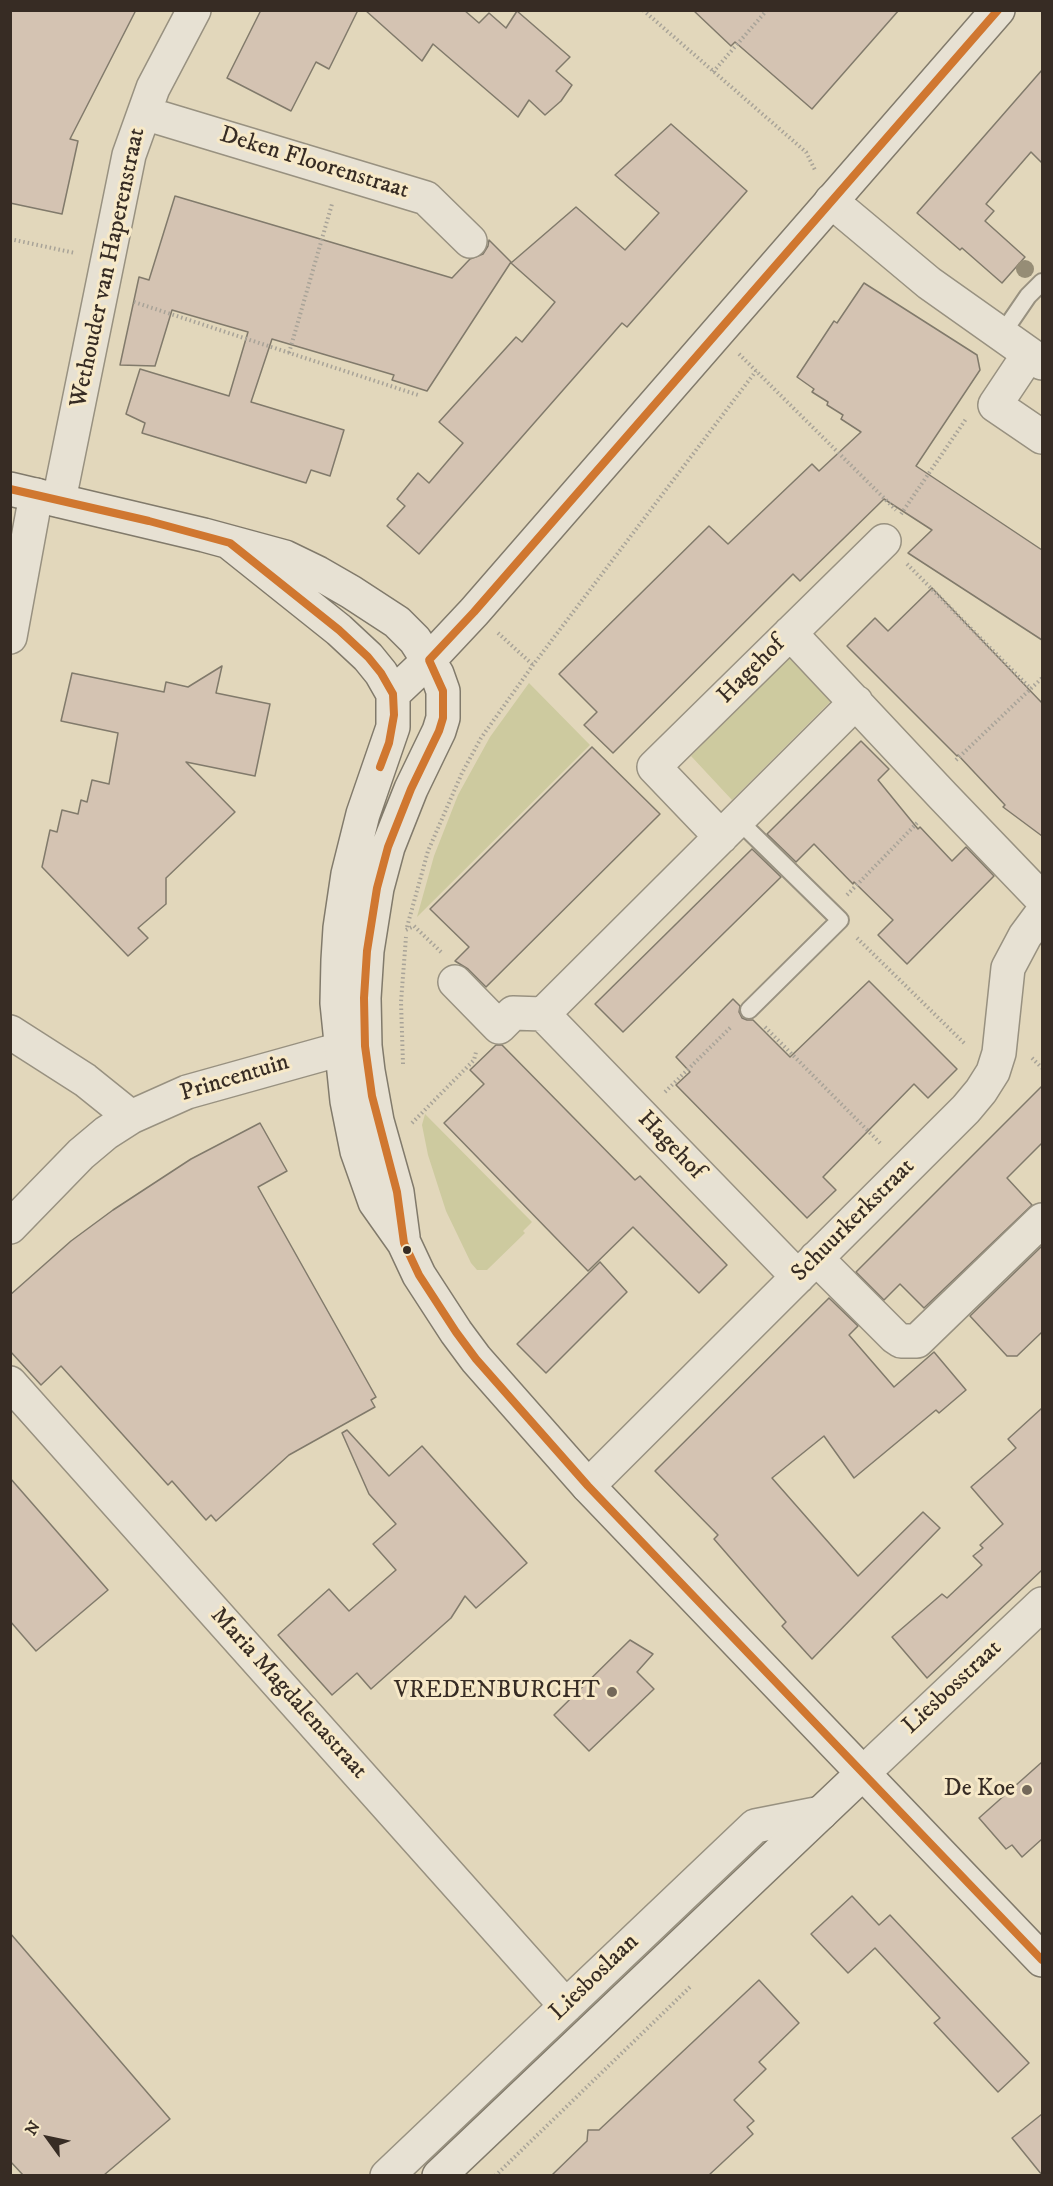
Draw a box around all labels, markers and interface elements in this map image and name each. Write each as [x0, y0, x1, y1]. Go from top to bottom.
street label: Deken Floorenstraat [216, 122, 412, 206]
street label: Wethouder van Haperenstraat [65, 126, 153, 410]
street label: Hagehof [712, 631, 792, 711]
street label: Princentuin [177, 1049, 293, 1109]
street label: Hagehof [631, 1106, 709, 1186]
street label: Schuurkerkstraat [786, 1153, 922, 1289]
unlabelled marker [401, 1244, 413, 1256]
street label: Maria Magdalenastraat [203, 1602, 373, 1786]
street label: Liesbosstraat [897, 1635, 1009, 1741]
place label: VREDENBURCHT [394, 1678, 600, 1706]
marker: VREDENBURCHT [605, 1685, 619, 1699]
place label: De Koe [944, 1776, 1015, 1804]
marker: De Koe [1020, 1783, 1034, 1797]
street label: Liesboslaan [545, 1929, 645, 2027]
north arrow [18, 2108, 78, 2168]
text: N [21, 2117, 45, 2139]

